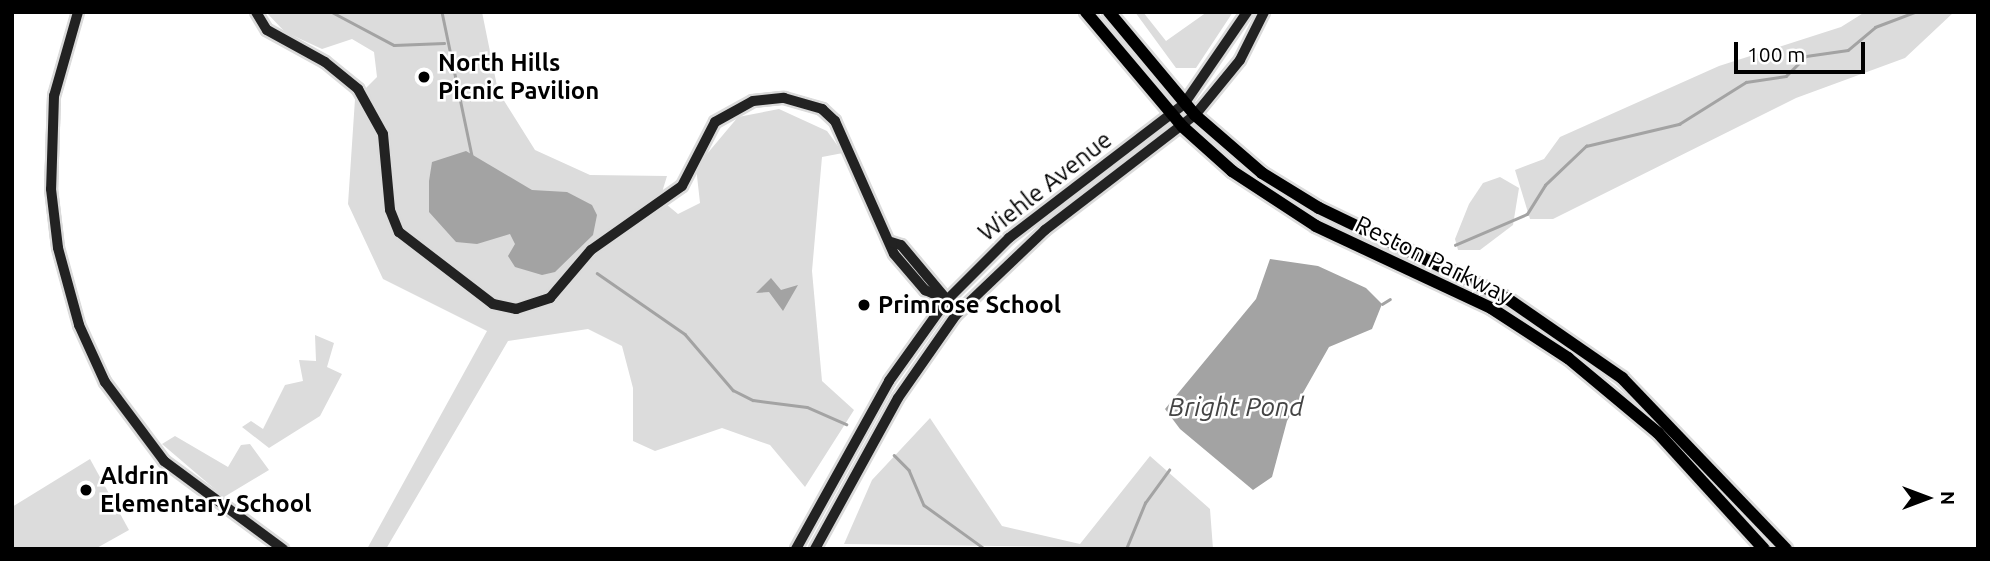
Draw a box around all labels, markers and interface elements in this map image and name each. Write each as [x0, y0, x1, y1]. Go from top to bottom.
scale bar [1738, 28, 1869, 72]
text: 100 m [1747, 42, 1805, 66]
place label: North Hills Picnic Pavilion [438, 49, 599, 105]
marker: North Hills Picnic Pavilion [416, 69, 432, 85]
street label: Wiehle Avenue [973, 125, 1117, 247]
street label: Reston Parkway [1351, 209, 1517, 311]
place label: Primrose School [878, 291, 1061, 319]
marker: Primrose School [856, 297, 872, 313]
water label: Bright Pond [1168, 391, 1304, 423]
place label: Aldrin Elementary School [100, 462, 312, 518]
north arrow [1892, 463, 1962, 533]
marker: Aldrin Elementary School [78, 482, 94, 498]
text: N [1937, 491, 1959, 505]

